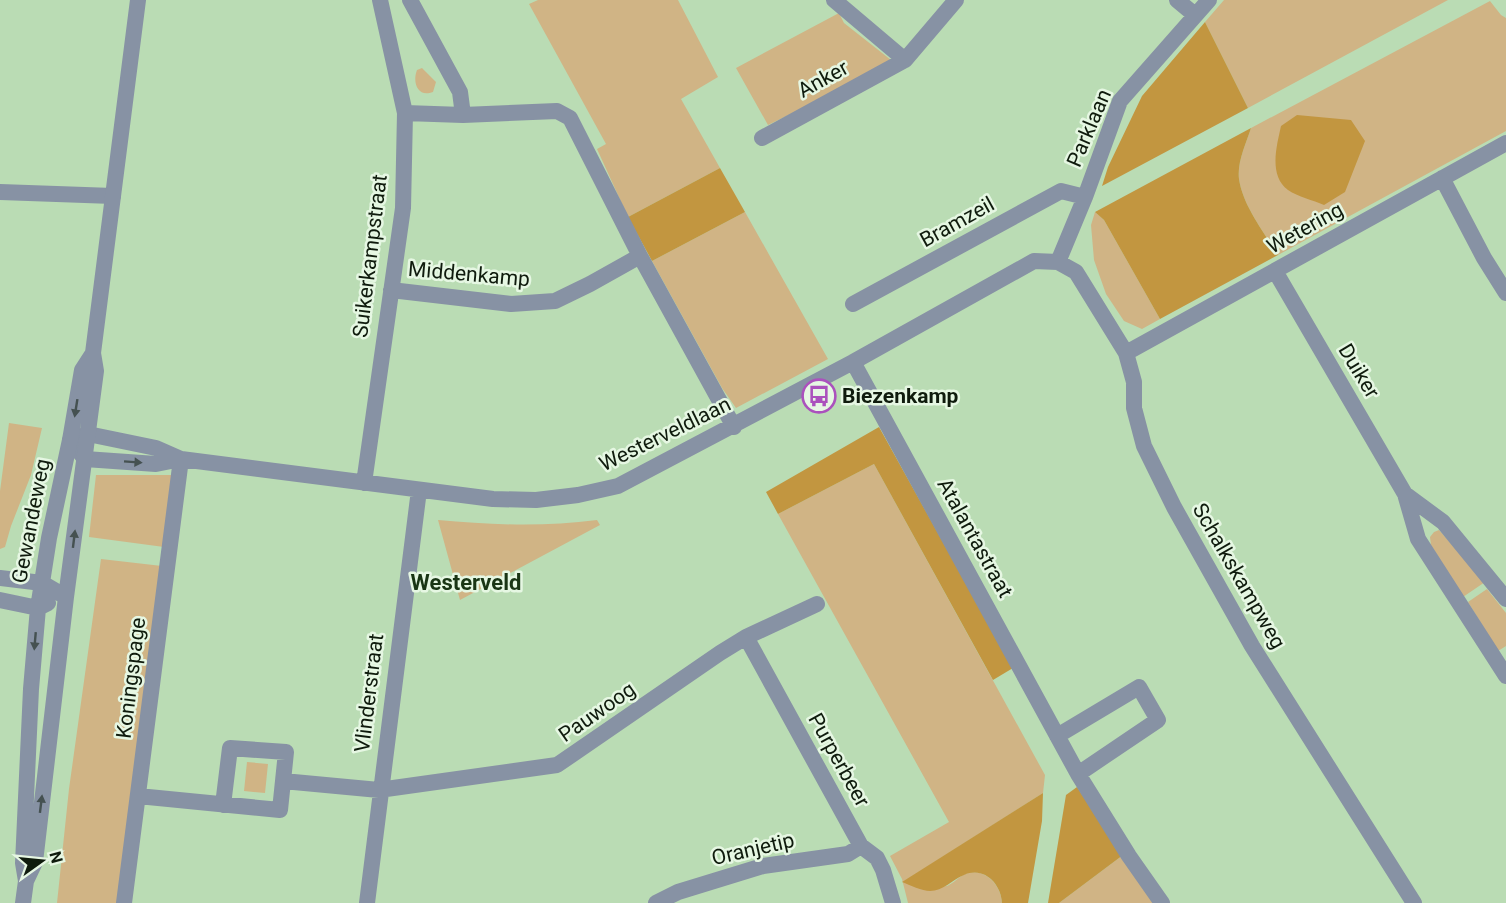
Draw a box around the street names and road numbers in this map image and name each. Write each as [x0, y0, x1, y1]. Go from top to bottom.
street label: Anker [794, 55, 852, 103]
street label: Parklaan [1062, 86, 1116, 170]
street label: Suikerkampstraat [348, 173, 392, 339]
street label: Bramzeil [916, 192, 998, 252]
street label: Wetering [1263, 197, 1347, 259]
street label: Middenkamp [407, 257, 531, 291]
street label: Duiker [1333, 339, 1385, 403]
street label: Westerveldlaan [595, 392, 735, 476]
street label: Gewandeweg [7, 457, 55, 585]
street label: Atalantastraat [932, 474, 1018, 602]
street label: Schalkskampweg [1188, 499, 1290, 653]
street label: Koningspage [112, 616, 150, 740]
street label: Vlinderstraat [350, 632, 388, 754]
street label: Pauwoog [554, 677, 640, 747]
street label: Purperbeer [803, 709, 875, 811]
street label: Oranjetip [709, 828, 797, 870]

